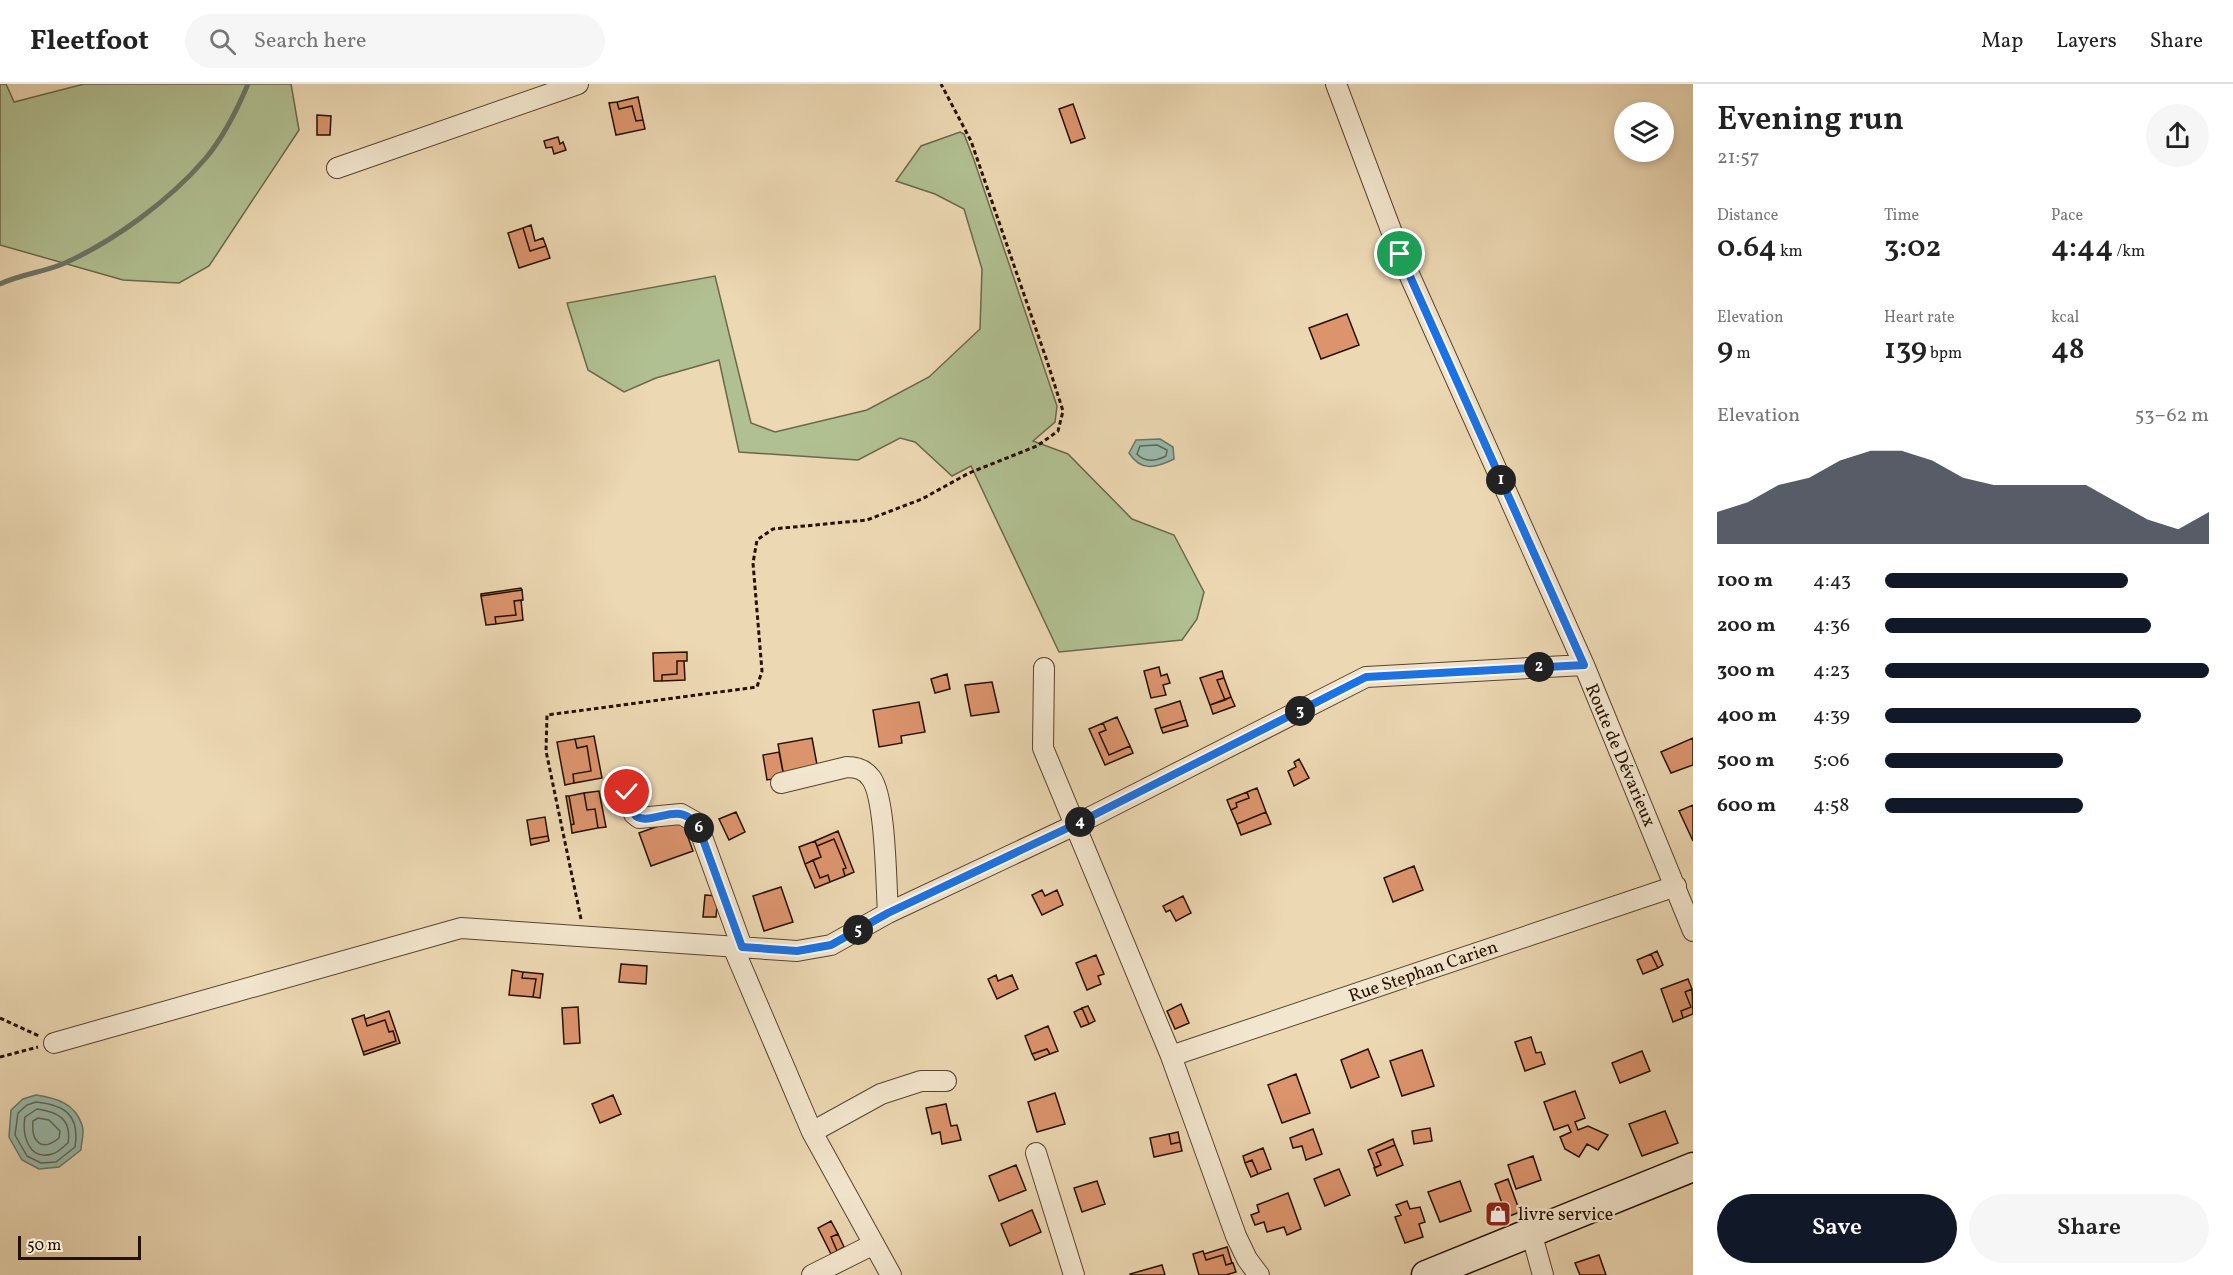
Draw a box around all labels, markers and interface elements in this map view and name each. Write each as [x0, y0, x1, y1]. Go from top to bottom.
search box [185, 14, 605, 68]
text: Fleetfoot [30, 22, 149, 61]
icon: search [206, 25, 239, 58]
text: Search here [254, 26, 366, 57]
text: Map [1981, 27, 2023, 56]
text: Layers [2056, 27, 2117, 56]
text: Share [2150, 27, 2203, 56]
text: Evening run [1717, 98, 1904, 144]
map controls [1614, 102, 1674, 162]
button: layers [1614, 102, 1674, 162]
button: share [2146, 104, 2209, 167]
text: 21:57 [1717, 144, 1760, 172]
text: Distance [1717, 205, 1778, 227]
text: Time [1884, 205, 1919, 227]
text: Pace [2051, 205, 2083, 227]
text: 0.64 [1717, 227, 1777, 269]
text: 3:02 [1884, 227, 1941, 269]
text: 4:44 [2051, 227, 2113, 269]
pin [1374, 228, 1425, 279]
icon: arrive [1383, 237, 1416, 270]
text: km [1777, 241, 1803, 263]
text: /km [2113, 241, 2145, 263]
text: Elevation [1717, 307, 1784, 329]
text: Heart rate [1884, 307, 1955, 329]
text: kcal [2051, 307, 2079, 329]
text: 9 [1717, 329, 1733, 371]
text: 139 [1884, 329, 1927, 371]
text: 48 [2051, 329, 2085, 371]
text: m [1733, 343, 1751, 365]
text: bpm [1927, 343, 1962, 365]
text: Elevation [1717, 402, 1800, 430]
text: 53–62 m [2135, 402, 2209, 430]
pin: 1 [1486, 465, 1516, 495]
text: 1 [1498, 469, 1504, 491]
text: 100 m [1717, 567, 1773, 595]
text: 4:43 [1813, 567, 1851, 595]
text: 200 m [1717, 612, 1775, 640]
text: 4:36 [1813, 612, 1850, 640]
pin: 2 [1524, 652, 1554, 682]
text: 2 [1535, 656, 1543, 678]
text: 300 m [1717, 657, 1775, 685]
text: 4:23 [1813, 657, 1850, 685]
street label: Route de Dévarieux [1578, 680, 1661, 831]
pin: 3 [1285, 696, 1315, 726]
text: 3 [1296, 700, 1304, 722]
text: 400 m [1717, 702, 1777, 730]
text: 4:39 [1813, 702, 1850, 730]
text: 500 m [1717, 747, 1775, 775]
text: 5:06 [1813, 747, 1850, 775]
pin [601, 766, 652, 817]
icon: check [610, 775, 643, 808]
text: 600 m [1717, 792, 1776, 820]
text: 4:58 [1813, 792, 1849, 820]
pin: 4 [1065, 807, 1095, 837]
text: 4 [1075, 811, 1085, 833]
pin: 6 [684, 813, 714, 843]
text: 6 [695, 817, 703, 839]
pin: 5 [843, 915, 873, 945]
text: 5 [854, 919, 862, 941]
street label: Rue Stephan Carien [1346, 935, 1502, 1010]
button: Save [1717, 1194, 1957, 1263]
button: Share [1969, 1194, 2209, 1263]
shop icon: livre service [1483, 1199, 1513, 1229]
place label: livre service [1518, 1203, 1613, 1228]
scale bar [18, 1233, 141, 1260]
text: 50 m [27, 1235, 61, 1257]

